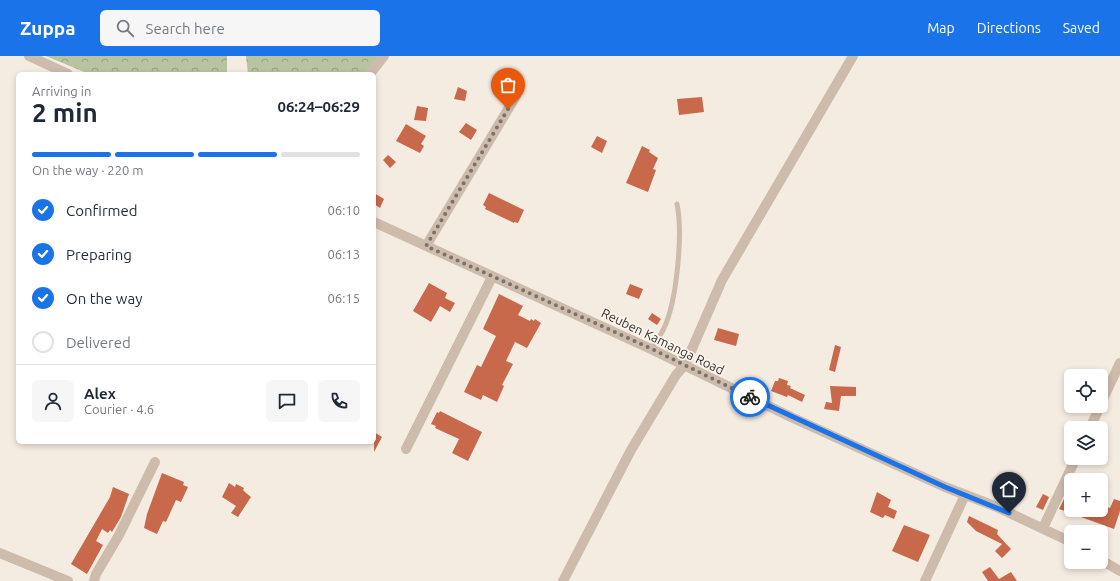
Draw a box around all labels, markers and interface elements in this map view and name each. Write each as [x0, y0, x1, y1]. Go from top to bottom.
search box [100, 10, 380, 46]
text: Zuppa [20, 17, 76, 39]
icon: search [114, 17, 136, 39]
text: Search here [146, 20, 225, 37]
text: Map [927, 20, 955, 36]
text: Directions [977, 20, 1041, 36]
text: Saved [1063, 20, 1100, 36]
pin [491, 68, 525, 109]
icon: bag [497, 74, 519, 96]
text: Arriving in [32, 84, 91, 98]
text: 2 min [32, 98, 98, 127]
text: 06:24–06:29 [277, 98, 360, 115]
text: On the way · 220 m [32, 163, 144, 177]
icon: check [32, 199, 54, 221]
text: Confirmed [66, 202, 138, 219]
text: 06:10 [327, 203, 360, 217]
icon: check [32, 243, 54, 265]
text: Preparing [66, 246, 132, 263]
text: 06:13 [327, 247, 360, 261]
icon: check [32, 287, 54, 309]
text: On the way [66, 290, 142, 307]
text: 06:15 [327, 291, 360, 305]
street label: Reuben Kamanga Road [599, 305, 727, 377]
text: Delivered [66, 334, 131, 351]
map controls [1064, 369, 1108, 569]
button: locate [1064, 369, 1108, 413]
courier [730, 377, 770, 417]
button: person [32, 380, 74, 422]
button: chat [266, 380, 308, 422]
button: phone [318, 380, 360, 422]
text: Alex [84, 385, 116, 402]
icon: bike [739, 386, 761, 408]
text: Courier · 4.6 [84, 402, 154, 416]
button: layers [1064, 421, 1108, 465]
pin [992, 472, 1026, 513]
button: + [1064, 473, 1108, 517]
icon: home [998, 478, 1020, 500]
button: − [1064, 525, 1108, 569]

